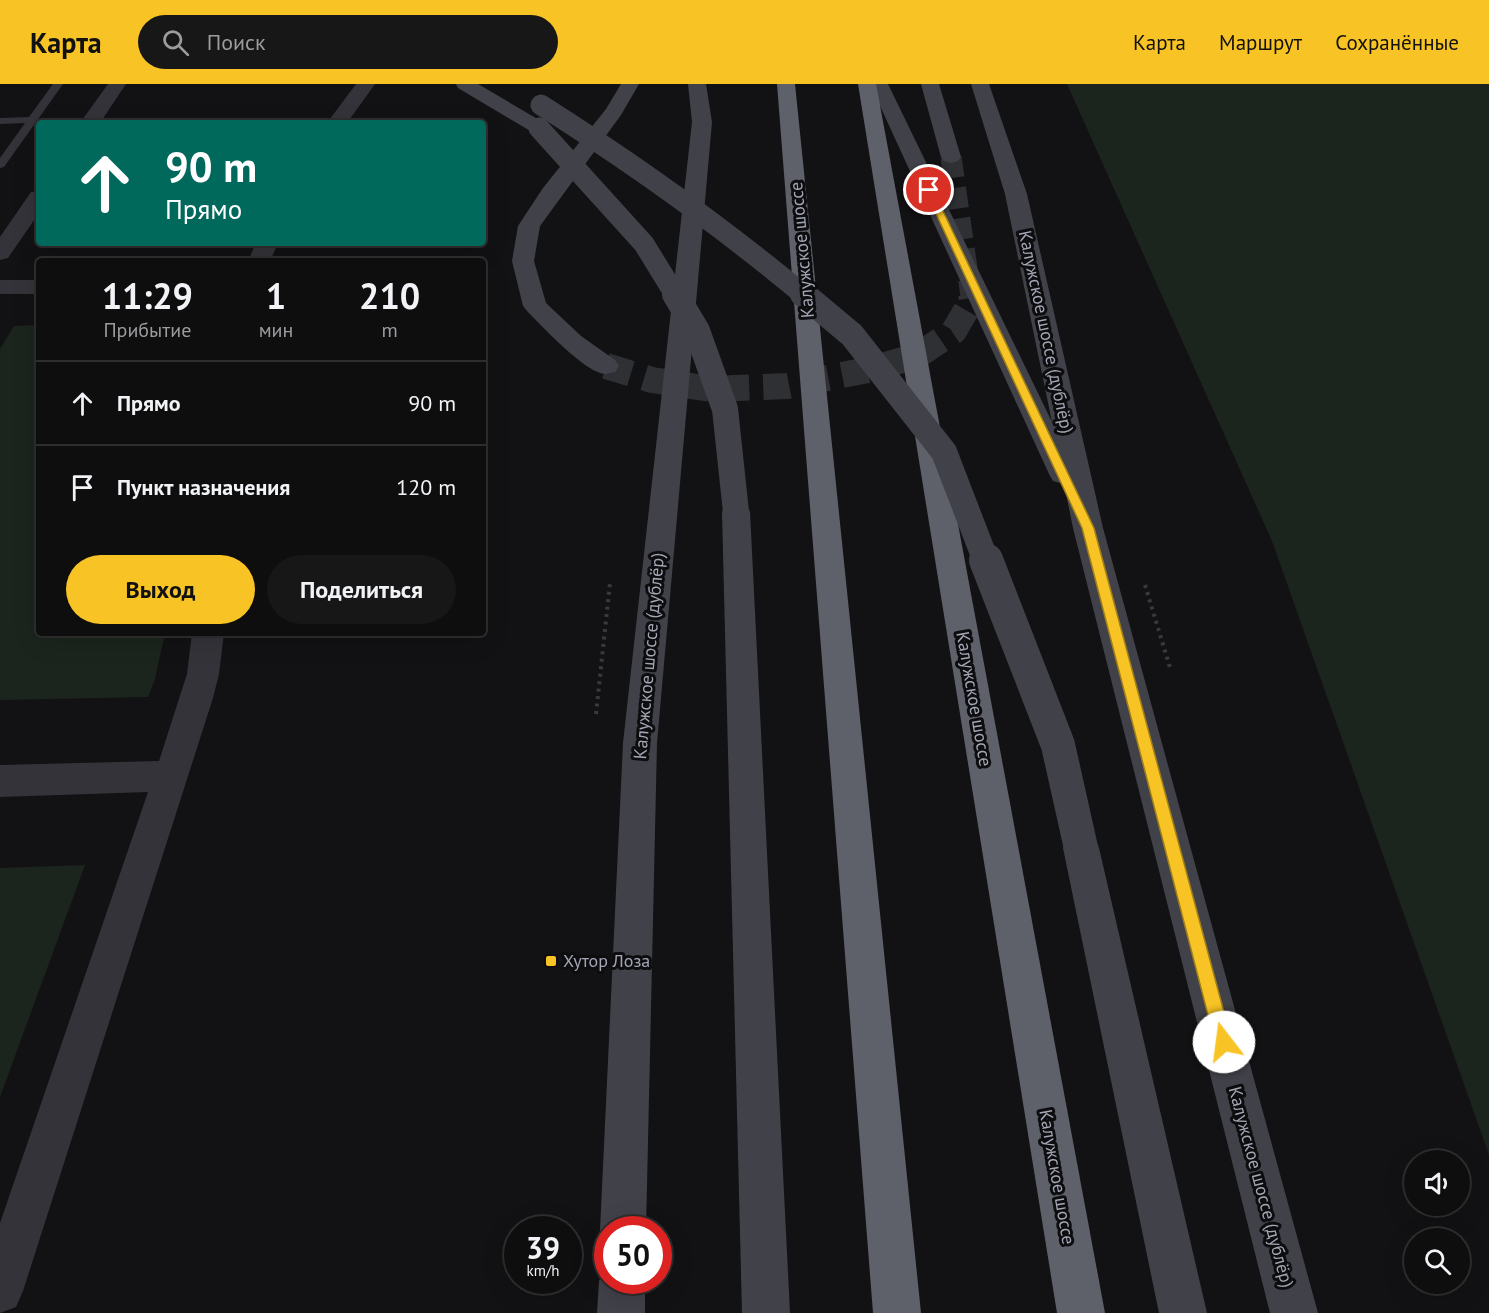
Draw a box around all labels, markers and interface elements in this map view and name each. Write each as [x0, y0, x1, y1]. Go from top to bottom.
search box [138, 15, 558, 69]
text: Карта [30, 24, 102, 61]
icon: search [159, 26, 192, 59]
text: Поиск [207, 28, 266, 56]
text: Карта [1133, 29, 1186, 56]
text: Маршрут [1219, 29, 1302, 56]
text: Сохранённые [1335, 29, 1459, 56]
text: 90 m [165, 139, 257, 194]
icon: ahead [66, 144, 144, 222]
pin [903, 164, 954, 215]
icon: arrive [912, 173, 945, 206]
street label: Калужское шоссе [784, 181, 819, 319]
text: Прямо [165, 192, 242, 226]
street label: Калужское шоссе (дублёр) [1014, 228, 1079, 436]
text: 11:29 [102, 272, 193, 319]
text: 1 [266, 272, 286, 319]
text: 210 [359, 272, 420, 319]
text: Прибытие [103, 317, 191, 343]
text: мин [259, 317, 293, 343]
text: m [382, 317, 398, 343]
icon: ahead [66, 387, 99, 420]
text: Прямо [117, 389, 180, 417]
text: 90 m [408, 389, 456, 417]
icon: arrive [66, 471, 99, 504]
text: Пункт назначения [117, 473, 290, 501]
text: 120 m [396, 473, 456, 501]
street label: Калужское шоссе (дублёр) [628, 552, 669, 760]
button: Выход [66, 555, 255, 624]
button: Поделиться [267, 555, 456, 624]
street label: Калужское шоссе [951, 630, 998, 768]
place label: Хутор Лоза [563, 949, 650, 972]
marker: Хутор Лоза [544, 954, 558, 968]
position arrow [1192, 1010, 1256, 1074]
street label: Калужское шоссе (дублёр) [1224, 1084, 1299, 1290]
street label: Калужское шоссе [1034, 1108, 1081, 1246]
map controls [1404, 1150, 1470, 1294]
button: sound [1404, 1150, 1470, 1216]
speed limit sign: 50 [594, 1216, 672, 1294]
text: 39 [526, 1228, 560, 1267]
button: search [1404, 1228, 1470, 1294]
text: km/h [527, 1261, 559, 1280]

